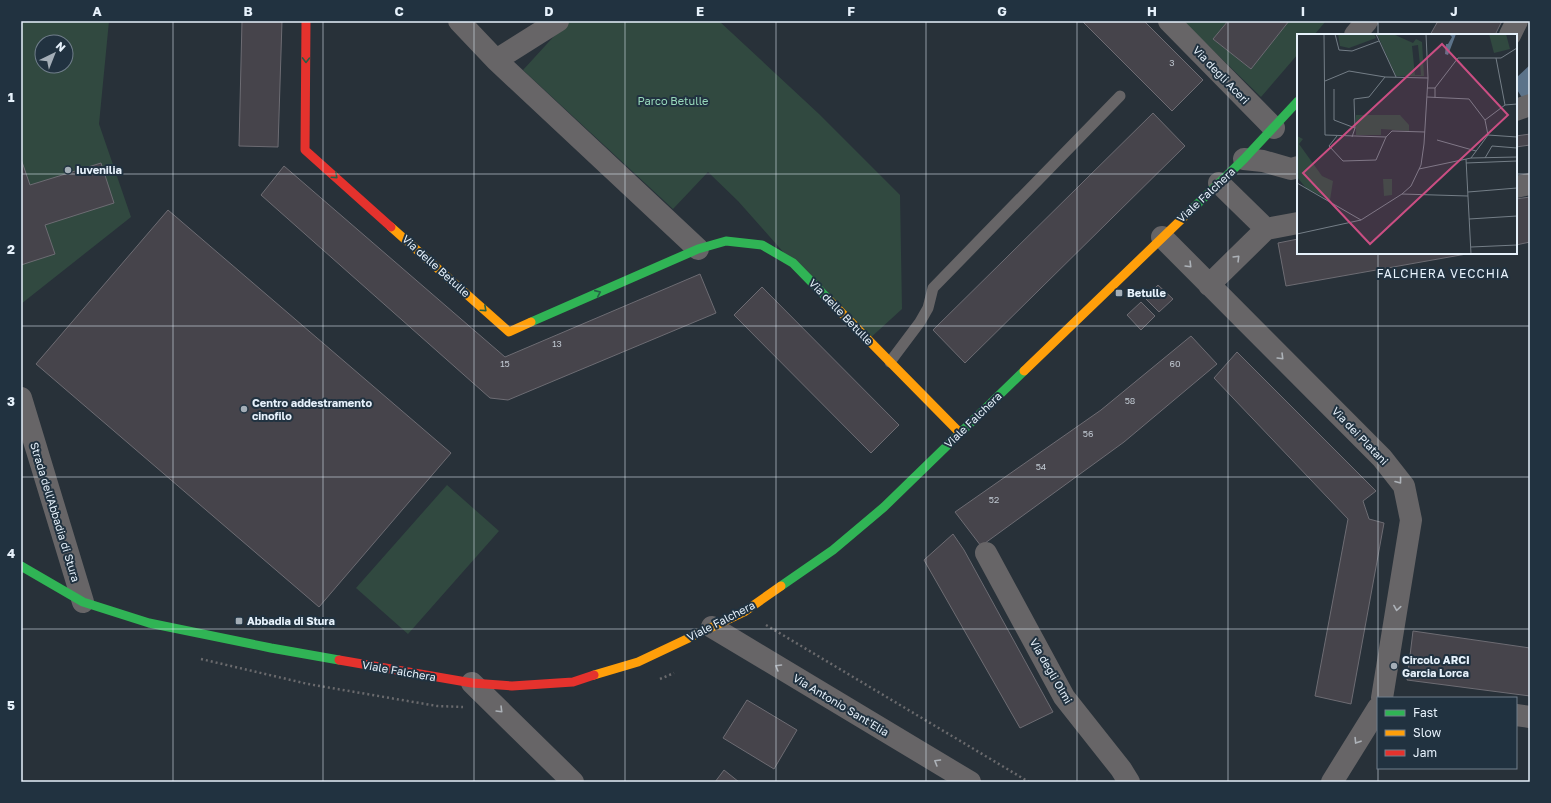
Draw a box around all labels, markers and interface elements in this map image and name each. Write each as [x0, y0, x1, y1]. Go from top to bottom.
text: A [92, 3, 102, 19]
text: B [243, 3, 253, 19]
text: C [394, 3, 404, 19]
text: D [544, 3, 554, 19]
text: E [696, 3, 704, 19]
text: F [847, 3, 855, 19]
text: G [997, 3, 1007, 19]
text: H [1147, 3, 1157, 19]
text: I [1301, 3, 1305, 19]
text: J [1450, 3, 1458, 19]
north arrow [34, 34, 74, 74]
inset map [1297, 34, 1517, 254]
text: N [54, 39, 69, 54]
street label: Via degli Aceri [1191, 43, 1252, 106]
one-way arrow [302, 57, 310, 63]
house number: 3 [1169, 57, 1175, 68]
text: 1 [8, 89, 15, 105]
park label: Parco Betulle [638, 94, 708, 107]
place label: Iuvenilia [76, 163, 122, 176]
street label: Viale Falchera [1174, 164, 1237, 225]
marker: Iuvenilia [63, 165, 73, 175]
one-way arrow [330, 172, 338, 179]
street label: Via delle Betulle [400, 232, 473, 299]
text: 2 [7, 241, 15, 257]
one-way arrow [1232, 255, 1240, 262]
one-way arrow [1184, 260, 1192, 267]
district label: FALCHERA VECCHIA [1376, 266, 1510, 281]
street label: Via delle Betulle [807, 276, 876, 347]
place label: Betulle [1127, 286, 1166, 299]
marker: Betulle [1114, 288, 1124, 298]
one-way arrow [593, 290, 601, 298]
one-way arrow [479, 305, 487, 312]
house number: 13 [552, 338, 562, 349]
one-way arrow [1276, 352, 1284, 359]
house number: 15 [500, 358, 510, 369]
house number: 60 [1169, 358, 1181, 369]
street label: Viale Falchera [941, 389, 1004, 450]
text: 3 [7, 393, 15, 409]
house number: 58 [1125, 395, 1135, 406]
place label: Centro addestramento cinofilo [252, 396, 372, 422]
marker: Centro addestramento cinofilo [239, 404, 249, 414]
street label: Via dei Platani [1330, 404, 1391, 467]
house number: 56 [1083, 428, 1093, 439]
street label: Strada dell'Abbadia di Stura [28, 441, 83, 583]
house number: 54 [1036, 461, 1047, 472]
one-way arrow [1395, 476, 1402, 483]
house number: 52 [989, 494, 999, 505]
text: 4 [7, 545, 15, 561]
street label: Viale Falchera [685, 598, 757, 643]
one-way arrow [1393, 605, 1402, 611]
place label: Abbadia di Stura [247, 614, 335, 627]
marker: Abbadia di Stura [234, 616, 244, 626]
street label: Via degli Olmi [1028, 636, 1075, 706]
place label: Circolo ARCI Garcia Lorca [1402, 653, 1470, 679]
street label: Viale Falchera [361, 658, 437, 683]
marker: Circolo ARCI Garcia Lorca [1389, 661, 1399, 671]
one-way arrow [775, 664, 782, 671]
street label: Via Antonio Sant'Elia [791, 671, 892, 738]
text: 5 [7, 697, 15, 713]
legend [1377, 697, 1517, 769]
text: Fast [1413, 705, 1438, 720]
one-way arrow [495, 706, 503, 713]
text: Slow [1413, 725, 1441, 740]
one-way arrow [1355, 737, 1362, 744]
text: Jam [1413, 745, 1437, 760]
one-way arrow [934, 759, 941, 767]

